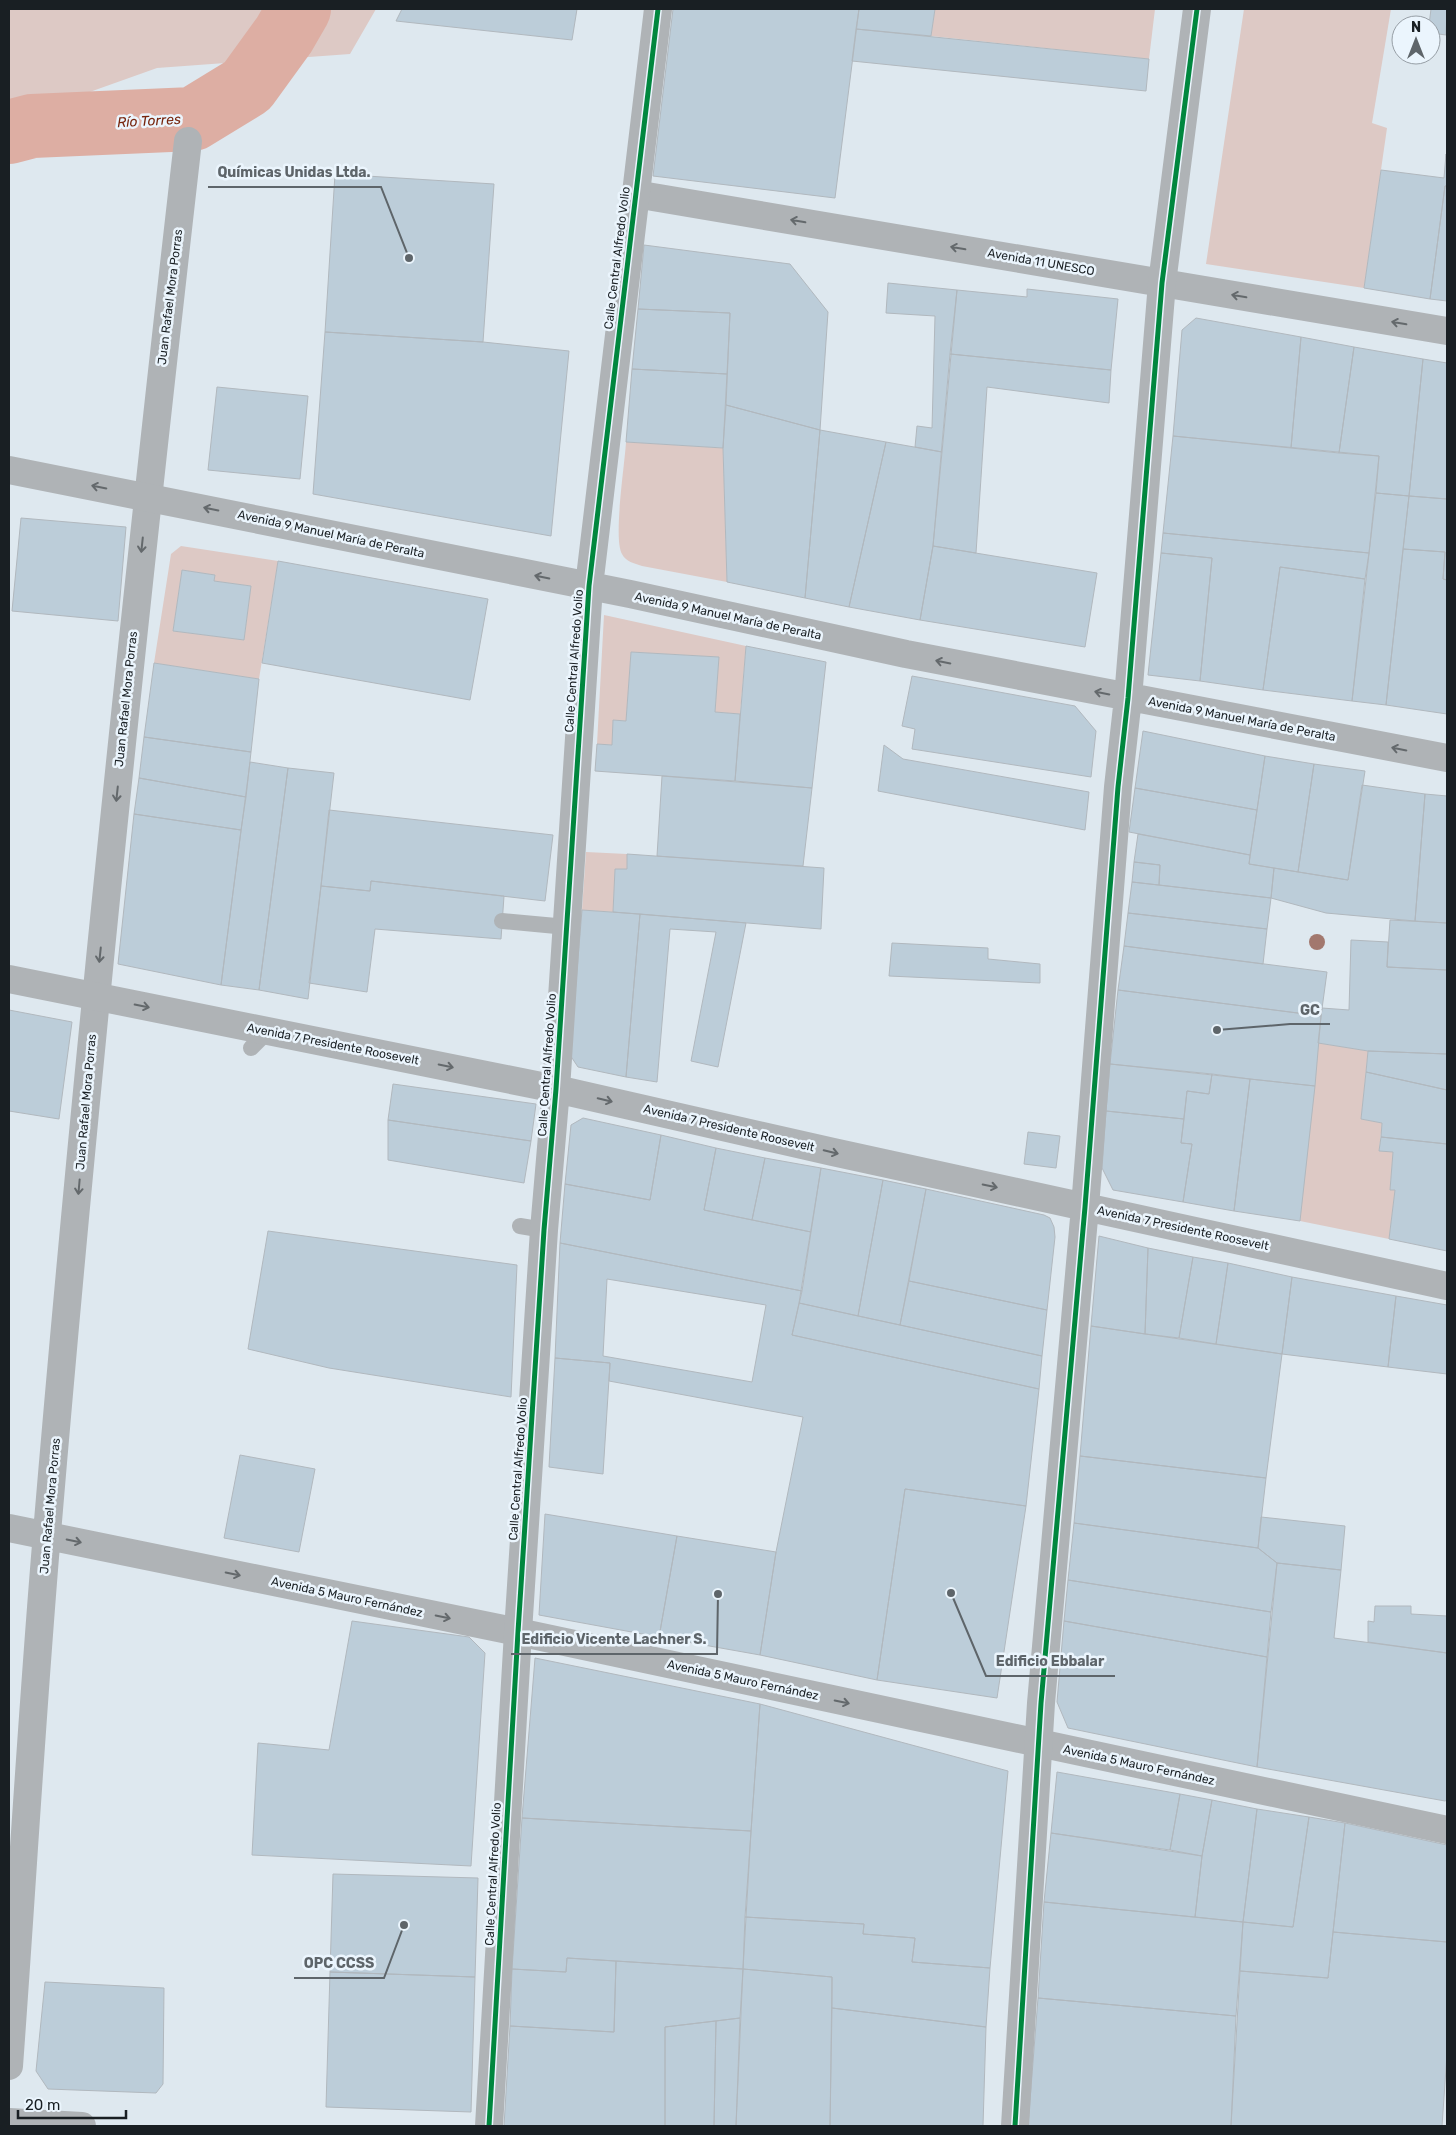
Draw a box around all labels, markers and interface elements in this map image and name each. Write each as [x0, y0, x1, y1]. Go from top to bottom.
north arrow [1391, 15, 1441, 65]
text: N [1411, 19, 1421, 36]
water label: Río Torres [117, 111, 181, 131]
callout: Químicas Unidas Ltda. [208, 158, 381, 187]
text: Químicas Unidas Ltda. [217, 164, 371, 181]
street label: Calle Central Alfredo Volio [601, 186, 633, 330]
one-way arrow [790, 216, 806, 226]
street label: Juan Rafael Mora Porras [155, 228, 185, 366]
one-way arrow [950, 243, 966, 253]
street label: Avenida 11 UNESCO [986, 246, 1096, 278]
one-way arrow [1231, 290, 1247, 300]
one-way arrow [1392, 318, 1408, 328]
one-way arrow [92, 482, 108, 492]
one-way arrow [203, 504, 219, 514]
street label: Avenida 9 Manuel María de Peralta [236, 507, 426, 561]
one-way arrow [137, 537, 147, 553]
one-way arrow [534, 571, 550, 581]
street label: Calle Central Alfredo Volio [562, 589, 586, 733]
street label: Avenida 9 Manuel María de Peralta [633, 589, 823, 643]
street label: Juan Rafael Mora Porras [112, 630, 140, 768]
one-way arrow [935, 656, 951, 666]
one-way arrow [1094, 687, 1110, 697]
street label: Avenida 9 Manuel María de Peralta [1147, 694, 1337, 744]
one-way arrow [1392, 743, 1408, 753]
one-way arrow [112, 785, 122, 801]
one-way arrow [95, 947, 105, 963]
street label: Calle Central Alfredo Volio [535, 993, 559, 1137]
callout: GC [1290, 995, 1330, 1024]
one-way arrow [134, 1002, 150, 1011]
text: GC [1300, 1002, 1320, 1019]
street label: Avenida 7 Presidente Roosevelt [246, 1020, 421, 1068]
street label: Juan Rafael Mora Porras [73, 1033, 99, 1171]
one-way arrow [437, 1062, 453, 1071]
one-way arrow [596, 1096, 612, 1105]
street label: Avenida 7 Presidente Roosevelt [642, 1101, 816, 1155]
one-way arrow [823, 1148, 839, 1157]
one-way arrow [74, 1178, 83, 1194]
one-way arrow [982, 1182, 998, 1191]
street label: Avenida 7 Presidente Roosevelt [1096, 1203, 1270, 1253]
street label: Calle Central Alfredo Volio [506, 1397, 530, 1541]
street label: Juan Rafael Mora Porras [37, 1437, 63, 1575]
one-way arrow [65, 1537, 81, 1547]
one-way arrow [224, 1570, 240, 1579]
street label: Avenida 5 Mauro Fernández [270, 1574, 424, 1620]
one-way arrow [435, 1613, 451, 1622]
callout: Edificio Vicente Lachner S. [511, 1625, 717, 1654]
text: Edificio Vicente Lachner S. [521, 1631, 707, 1648]
callout: Edificio Ebbalar [986, 1647, 1115, 1676]
text: Edificio Ebbalar [996, 1653, 1105, 1670]
street label: Avenida 5 Mauro Fernández [666, 1657, 820, 1703]
one-way arrow [834, 1698, 850, 1707]
street label: Avenida 5 Mauro Fernández [1062, 1742, 1216, 1788]
street label: Calle Central Alfredo Volio [482, 1802, 504, 1946]
callout: OPC CCSS [294, 1949, 384, 1978]
text: OPC CCSS [304, 1955, 374, 1972]
scale bar [18, 2088, 125, 2120]
text: 20 m [25, 2096, 60, 2114]

